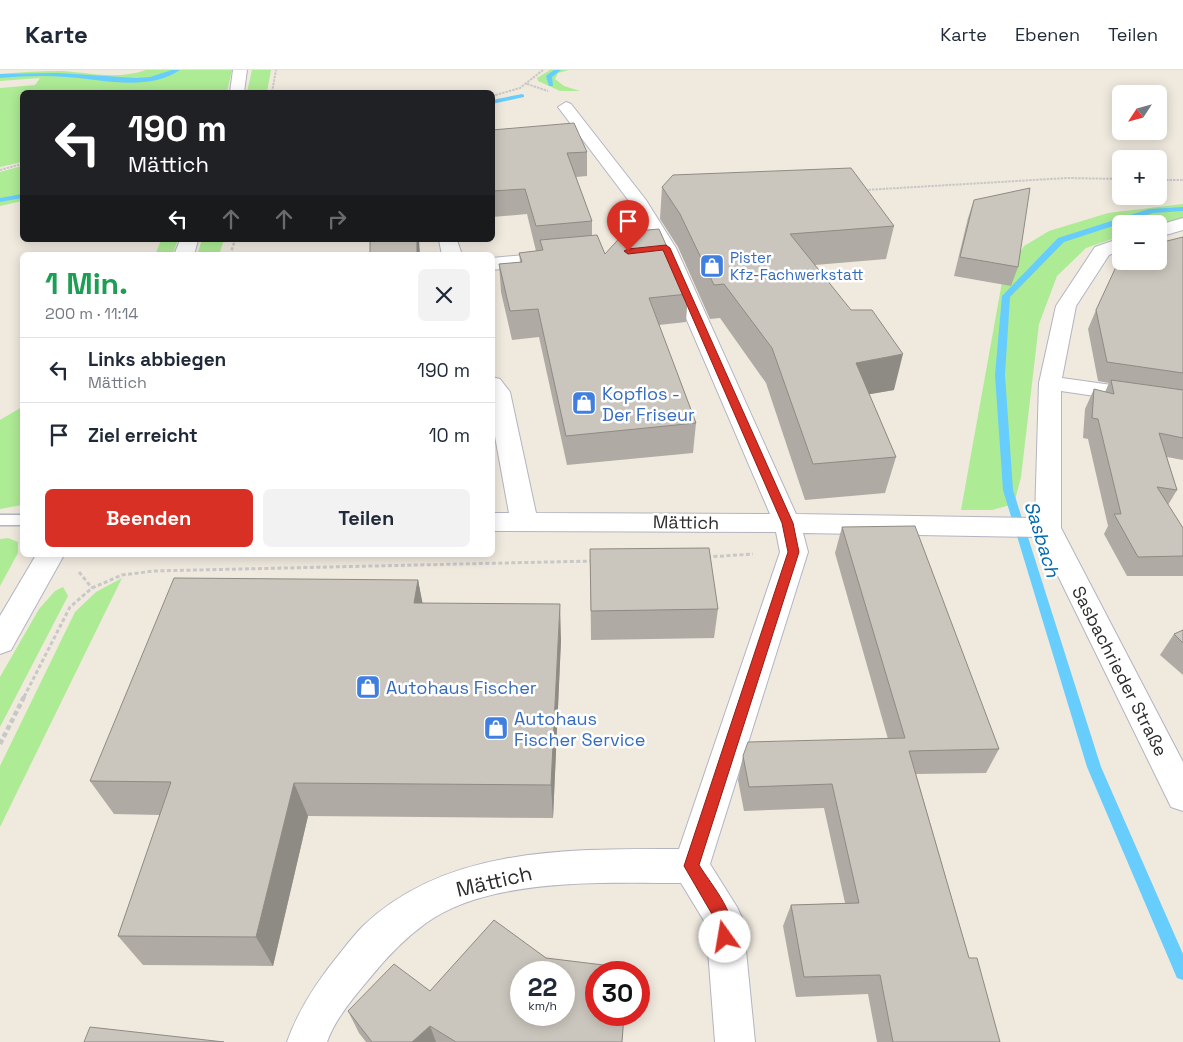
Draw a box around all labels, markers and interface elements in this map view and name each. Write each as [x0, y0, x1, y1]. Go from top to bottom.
text: Karte [25, 19, 88, 50]
text: Karte [940, 23, 987, 46]
text: Ebenen [1015, 23, 1080, 46]
text: Teilen [1108, 23, 1158, 46]
north arrow [1112, 85, 1168, 140]
map controls [1112, 85, 1167, 270]
text: 190 m [128, 107, 227, 151]
icon: left [45, 110, 110, 175]
text: Mättich [128, 150, 209, 178]
button: + [1112, 150, 1167, 205]
pin [607, 200, 649, 251]
icon: left [164, 205, 192, 233]
icon: ahead [217, 205, 245, 233]
icon: ahead [270, 205, 298, 233]
icon: right [323, 205, 351, 233]
icon: arrive [614, 207, 642, 235]
button: − [1112, 215, 1167, 270]
place label: Pister Kfz-Fachwerkstatt [730, 248, 864, 284]
shop icon: Pister Kfz-Fachwerkstatt [699, 253, 725, 279]
text: 1 Min. [45, 264, 128, 303]
button: close [418, 269, 470, 321]
text: 200 m · 11:14 [45, 303, 138, 324]
text: Links abbiegen [88, 347, 226, 372]
icon: left [45, 356, 73, 384]
text: 190 m [417, 358, 470, 383]
text: Mättich [88, 372, 147, 393]
place label: Kopflos - Der Friseur [602, 382, 695, 426]
shop icon: Kopflos - Der Friseur [571, 390, 597, 416]
icon: arrive [45, 421, 73, 449]
text: Ziel erreicht [88, 423, 198, 448]
text: 10 m [429, 423, 470, 448]
button: Beenden [45, 489, 253, 547]
button: Teilen [263, 489, 470, 547]
water label: Sasbach [1019, 498, 1066, 580]
street label: Mättich [653, 510, 719, 534]
street label: Sasbachrieder Straße [1067, 582, 1173, 760]
shop icon: Autohaus Fischer [355, 674, 381, 700]
place label: Autohaus Fischer [386, 676, 537, 699]
place label: Autohaus Fischer Service [514, 707, 645, 751]
shop icon: Autohaus Fischer Service [483, 715, 509, 741]
street label: Mättich [453, 859, 535, 903]
position arrow [698, 910, 750, 962]
speed limit sign: 30 [585, 961, 650, 1026]
text: 22 [528, 971, 557, 1003]
text: km/h [528, 998, 557, 1014]

